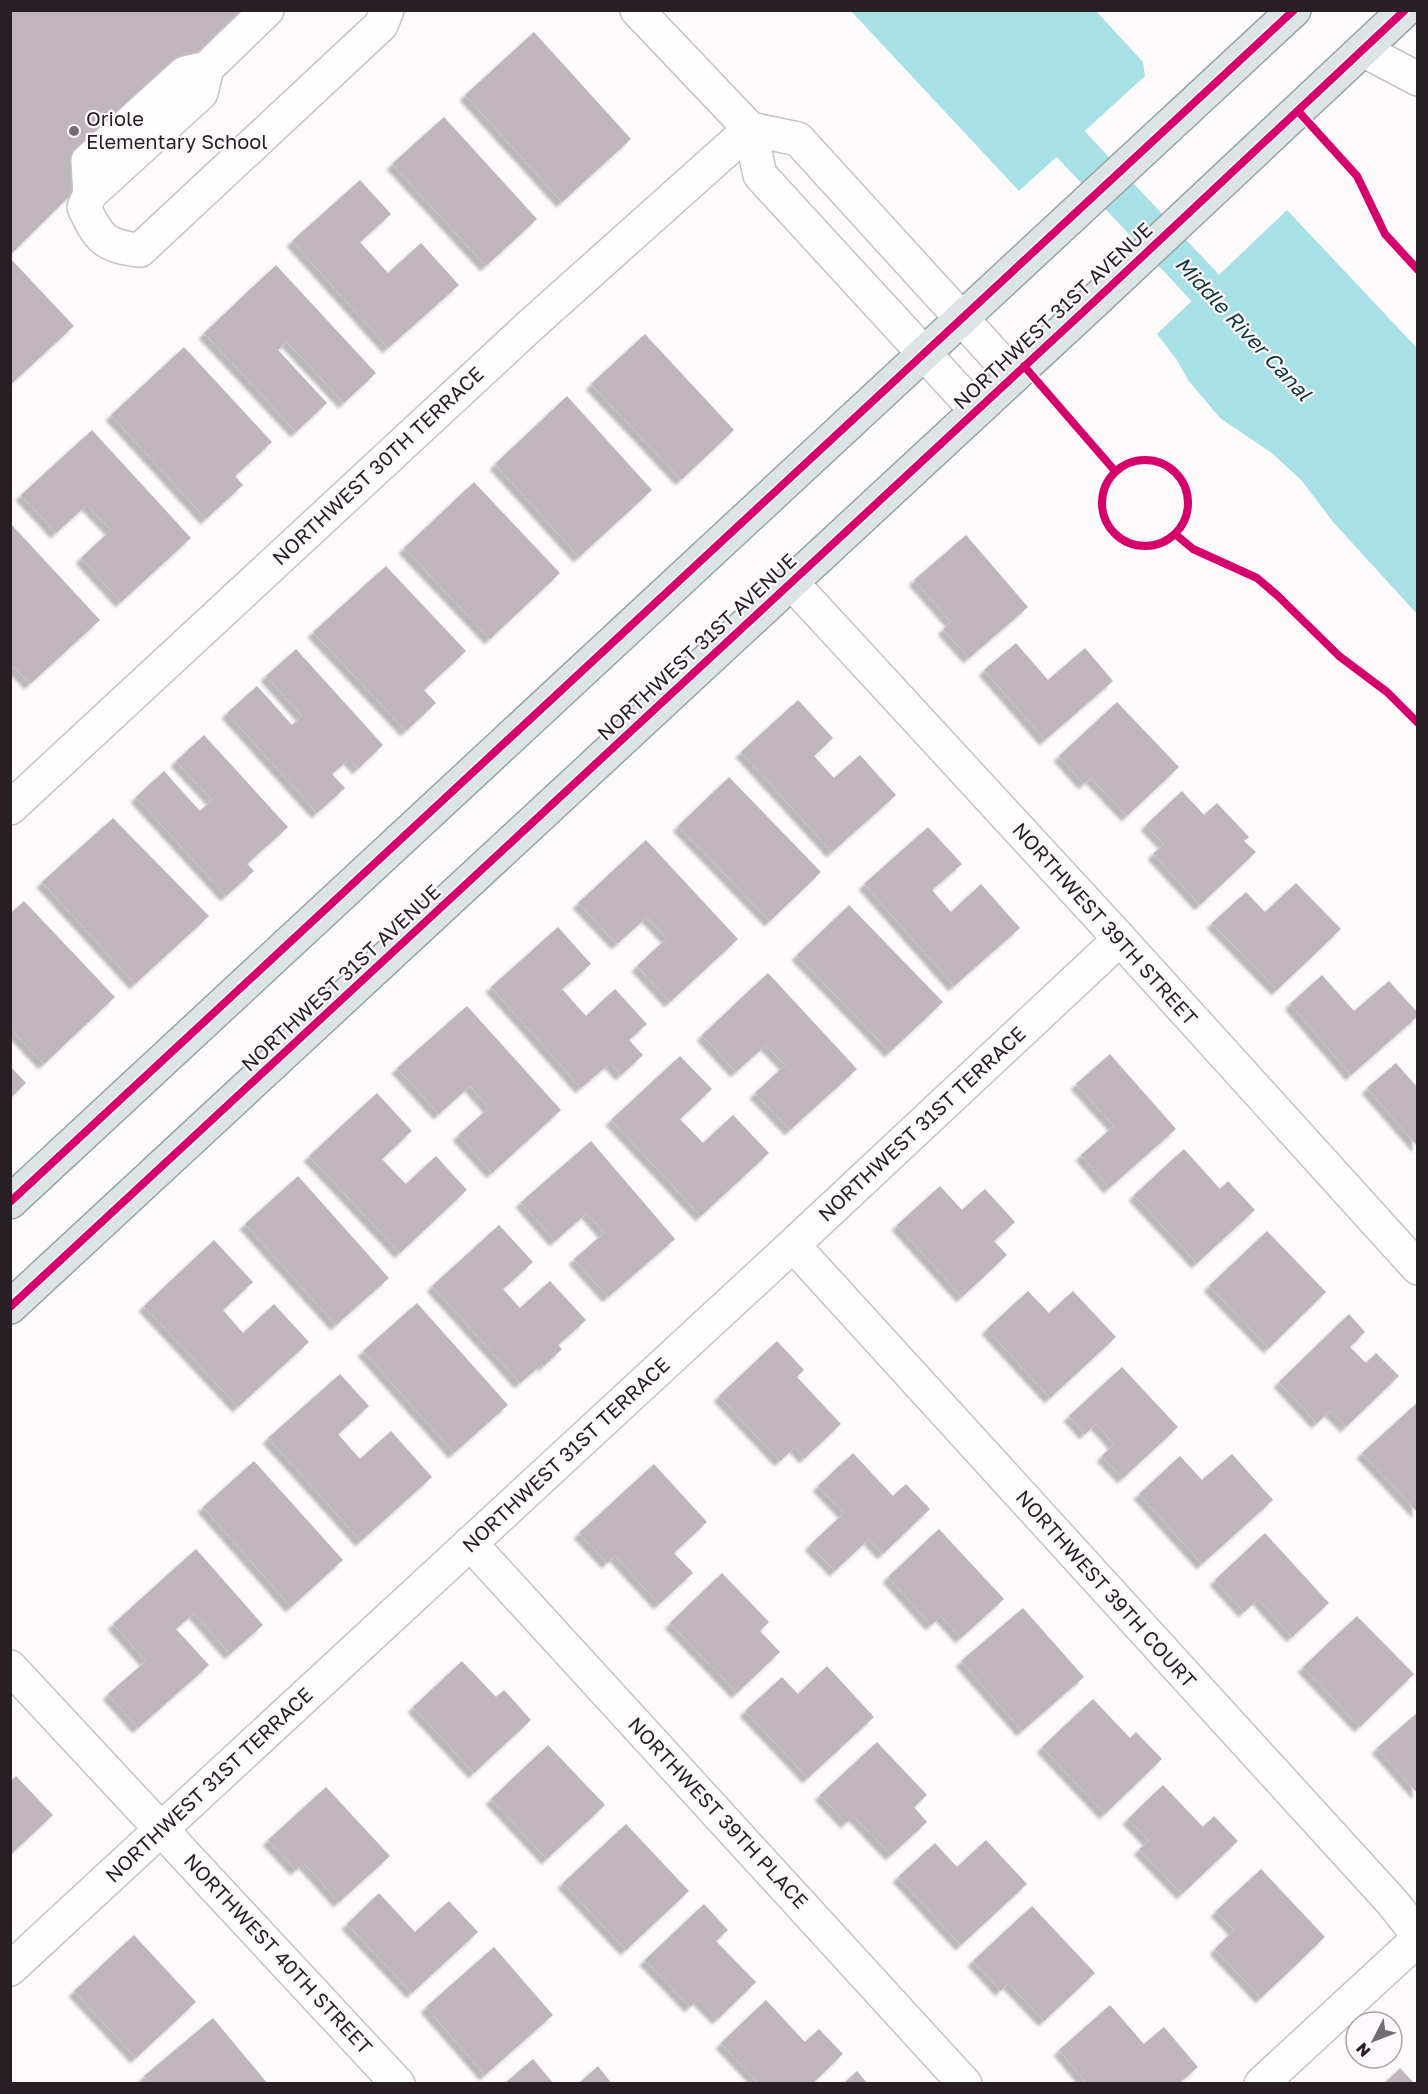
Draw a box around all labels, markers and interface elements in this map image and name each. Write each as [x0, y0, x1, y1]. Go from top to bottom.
place label: Oriole Elementary School [86, 106, 268, 153]
marker: Oriole Elementary School [67, 124, 81, 138]
street label: NORTHWEST 31ST AVENUE [948, 217, 1157, 414]
water label: Middle River Canal [1170, 251, 1318, 407]
street label: NORTHWEST 30TH TERRACE [267, 361, 488, 569]
street label: NORTHWEST 31ST AVENUE [592, 548, 801, 745]
street label: NORTHWEST 39TH STREET [1008, 817, 1203, 1030]
street label: NORTHWEST 31ST AVENUE [236, 879, 445, 1076]
street label: NORTHWEST 31ST TERRACE [813, 1021, 1030, 1226]
street label: NORTHWEST 31ST TERRACE [457, 1352, 674, 1557]
street label: NORTHWEST 39TH COURT [1012, 1485, 1202, 1692]
street label: NORTHWEST 31ST TERRACE [100, 1682, 317, 1887]
street label: NORTHWEST 39TH PLACE [624, 1712, 814, 1913]
street label: NORTHWEST 40TH STREET [180, 1848, 378, 2058]
north arrow [1344, 2010, 1404, 2070]
text: N [1351, 2039, 1374, 2061]

